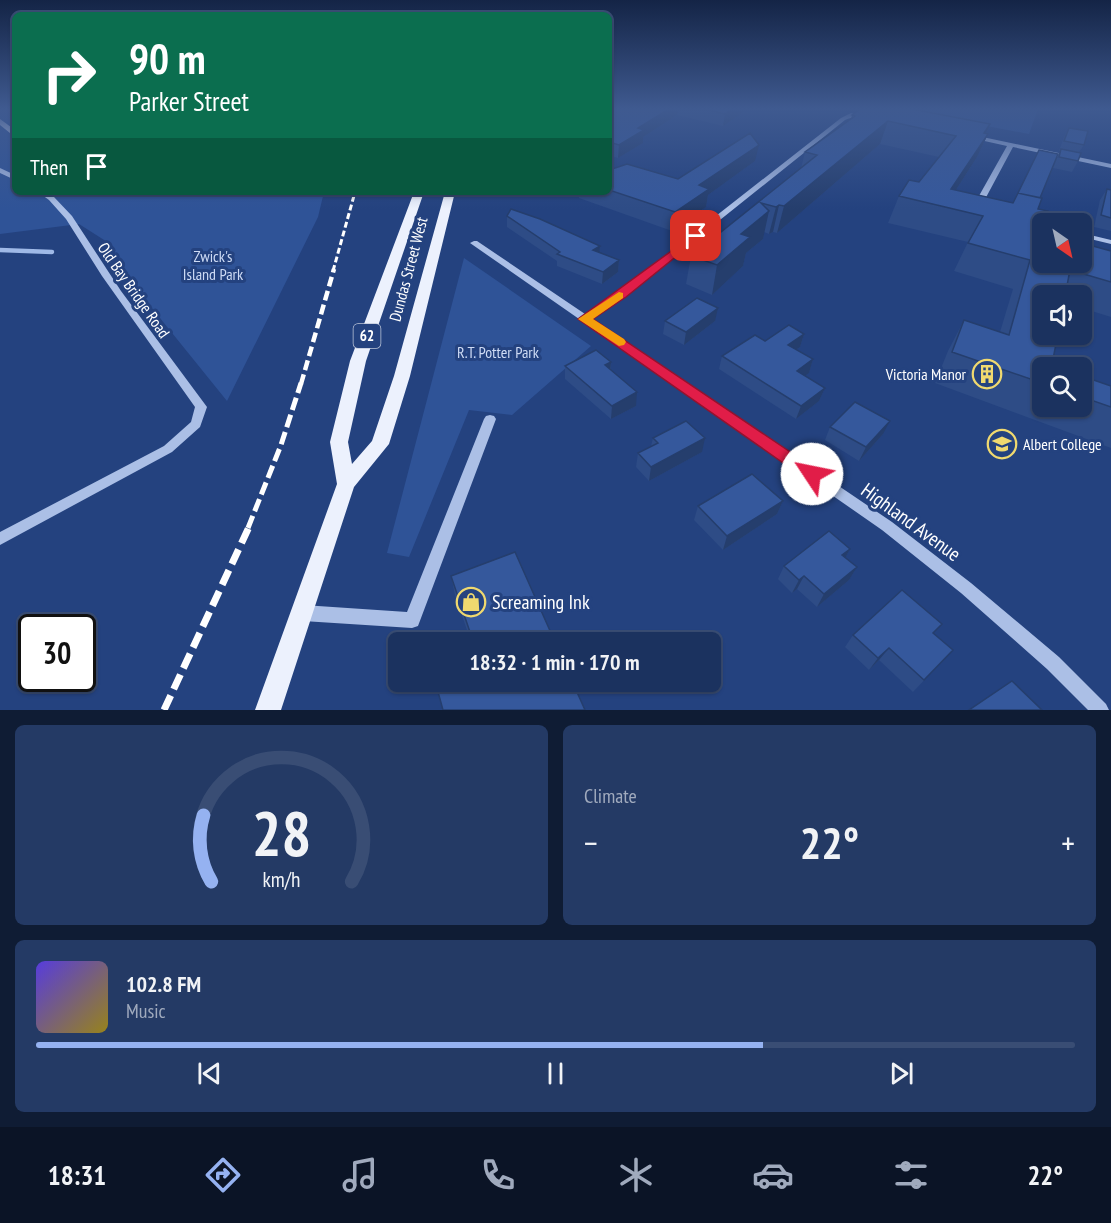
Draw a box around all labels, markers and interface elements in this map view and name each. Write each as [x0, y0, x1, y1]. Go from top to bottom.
text: 90 m [129, 31, 206, 86]
icon: right [30, 36, 108, 114]
text: Parker Street [129, 84, 249, 118]
icon: arrive [80, 150, 113, 183]
text: Then [30, 153, 68, 181]
pin [670, 210, 721, 261]
north arrow [1032, 213, 1092, 273]
map controls [1032, 213, 1092, 417]
street label: Dundas Street West [384, 214, 432, 323]
icon: arrive [679, 219, 712, 252]
street label: Old Bay Bridge Road [94, 238, 174, 342]
park label: Zwick's Island Park [183, 246, 244, 284]
button: sound [1032, 285, 1092, 345]
road number: 62 [354, 324, 380, 348]
park label: R.T. Potter Park [457, 342, 540, 362]
button: search [1032, 357, 1092, 417]
building icon: Victoria Manor [971, 358, 1003, 390]
place label: Victoria Manor [885, 364, 967, 384]
school or university icon: Albert College [986, 428, 1018, 460]
place label: Albert College [1023, 434, 1102, 454]
position arrow [780, 442, 844, 506]
street label: Highland Avenue [856, 477, 966, 567]
shop icon: Screaming Ink [455, 586, 487, 618]
place label: Screaming Ink [492, 589, 590, 615]
speed limit sign: 30 [18, 614, 96, 692]
text: 18:32 · 1 min · 170 m [469, 648, 640, 676]
text: Climate [584, 783, 637, 809]
text: 28 [252, 792, 311, 873]
text: 22° [800, 813, 859, 871]
text: − [584, 821, 598, 864]
text: + [1061, 821, 1075, 864]
text: km/h [262, 865, 301, 893]
text: 102.8 FM [126, 970, 201, 998]
text: Music [126, 998, 166, 1024]
icon: previous [193, 1057, 226, 1090]
icon: pause [539, 1057, 572, 1090]
icon: next [885, 1057, 918, 1090]
icon: directions [202, 1154, 244, 1196]
icon: music [339, 1154, 381, 1196]
icon: phone [477, 1154, 519, 1196]
icon: climate [615, 1154, 657, 1196]
icon: car [752, 1154, 794, 1196]
icon: filters [890, 1154, 932, 1196]
text: 18:31 [48, 1158, 106, 1192]
text: 22° [1027, 1158, 1063, 1192]

